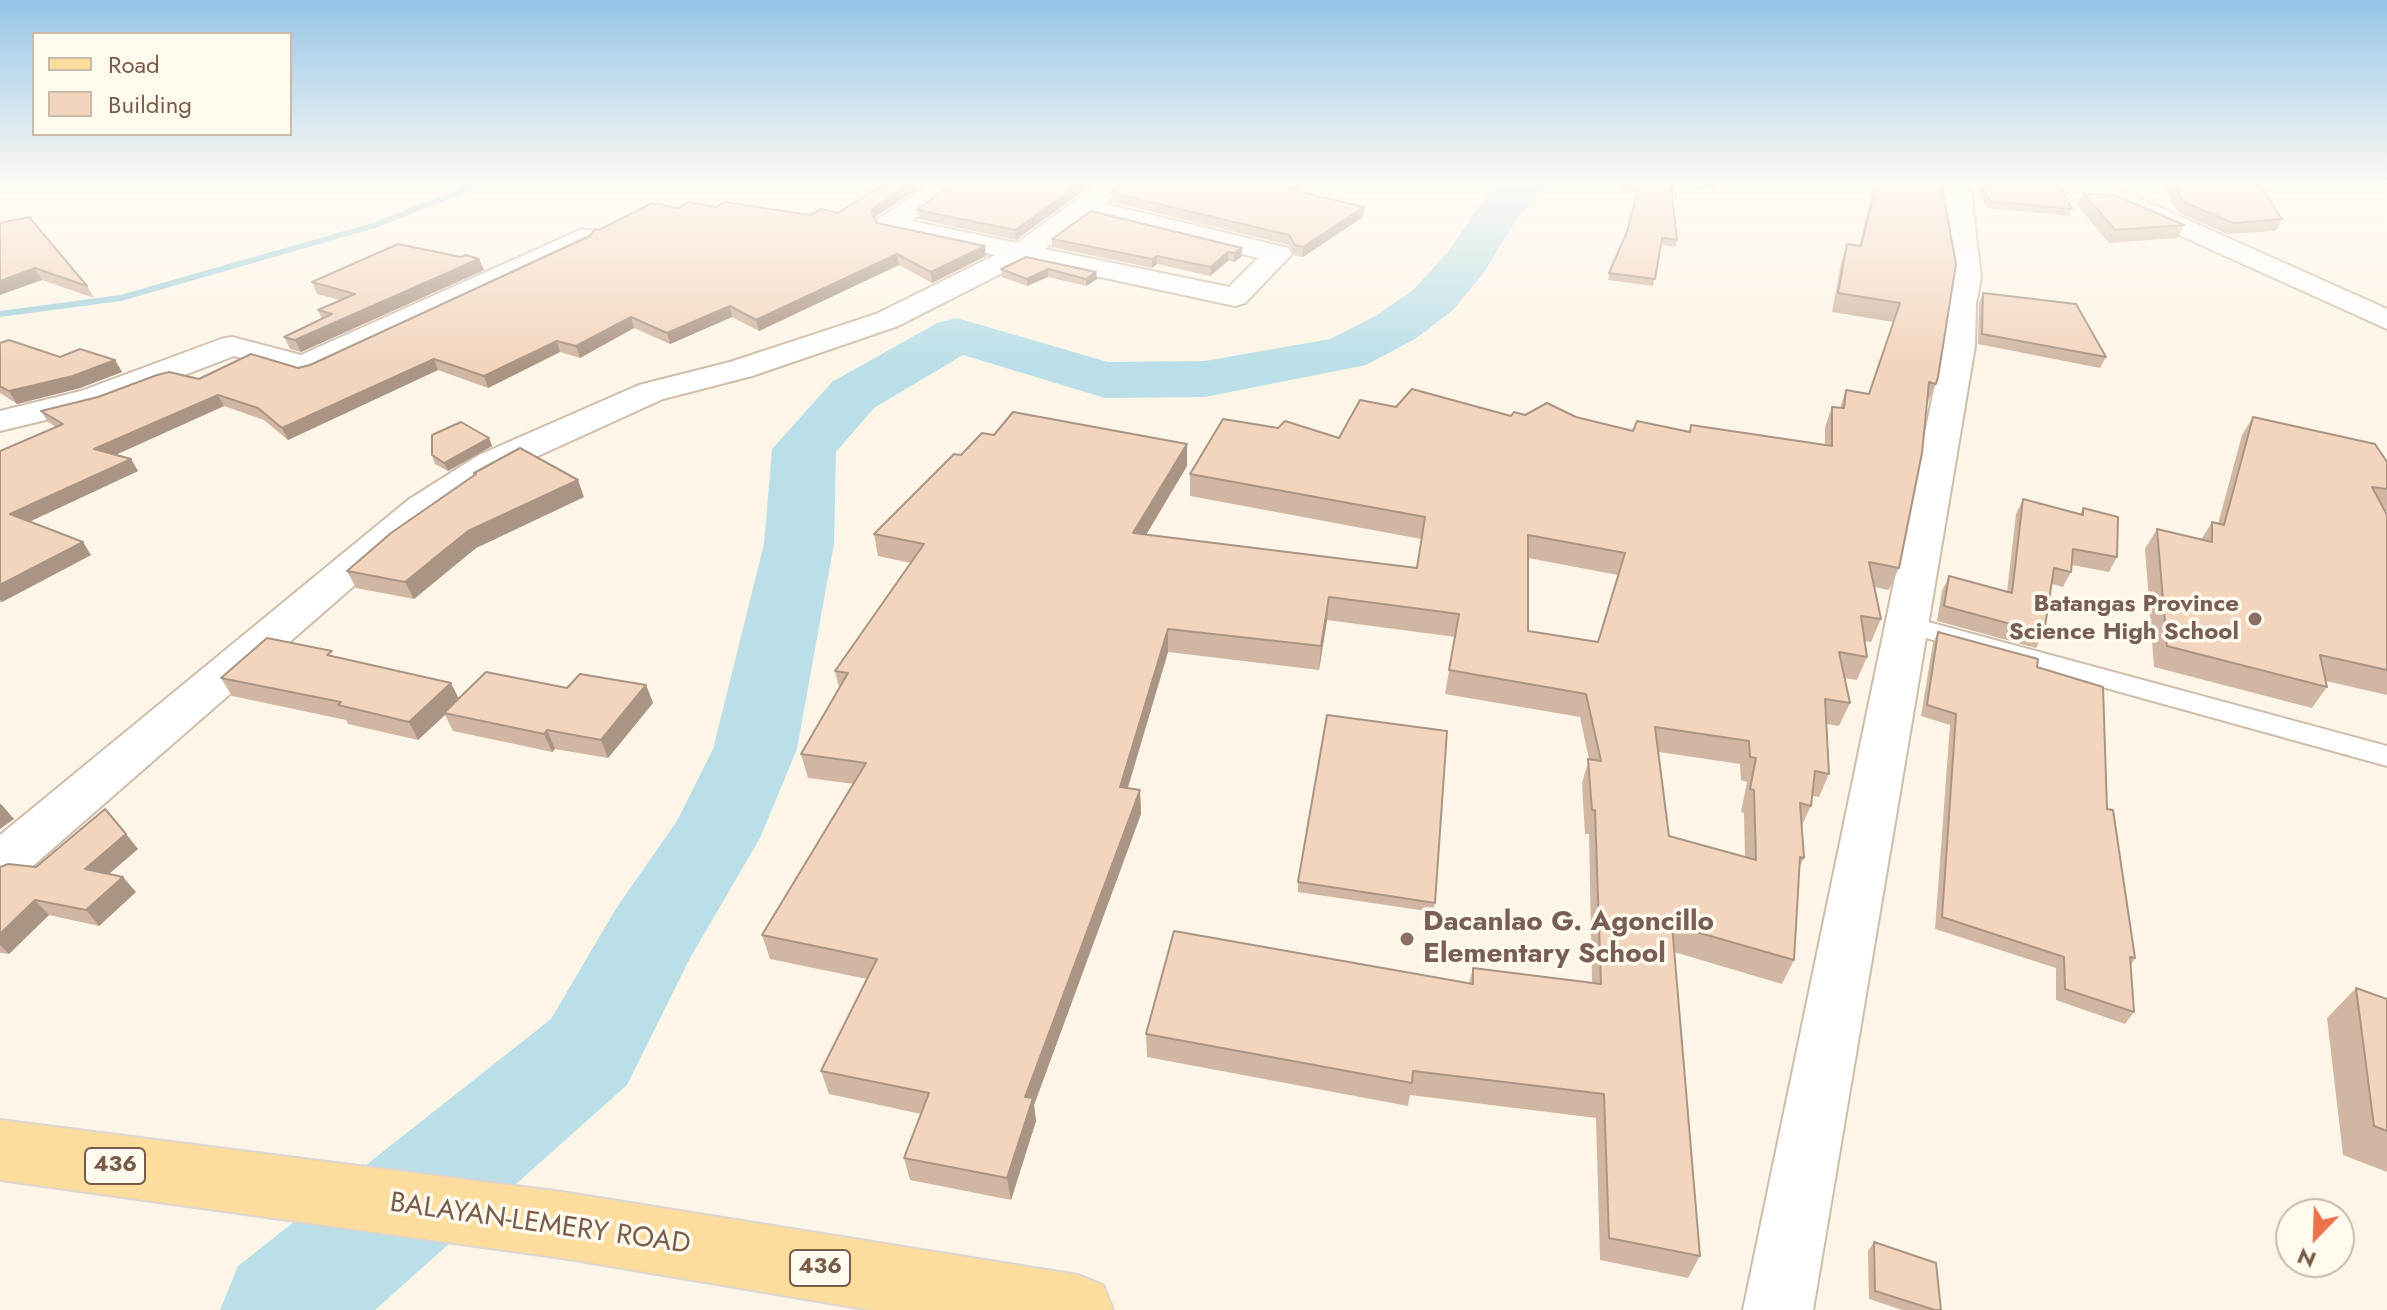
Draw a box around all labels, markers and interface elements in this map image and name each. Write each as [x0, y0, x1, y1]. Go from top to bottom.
legend [32, 32, 292, 136]
text: Road [108, 47, 160, 82]
text: Building [108, 87, 192, 122]
place label: Batangas Province Science High School [2009, 591, 2239, 647]
marker: Batangas Province Science High School [2246, 610, 2264, 628]
place label: Dacanlao G. Agoncillo Elementary School [1423, 906, 1714, 972]
marker: Dacanlao G. Agoncillo Elementary School [1398, 930, 1416, 948]
road number: 436 [85, 1148, 145, 1184]
street label: BALAYAN-LEMERY ROAD [388, 1187, 692, 1263]
north arrow [2275, 1198, 2355, 1278]
text: N [2292, 1240, 2321, 1276]
road number: 436 [790, 1250, 850, 1286]

